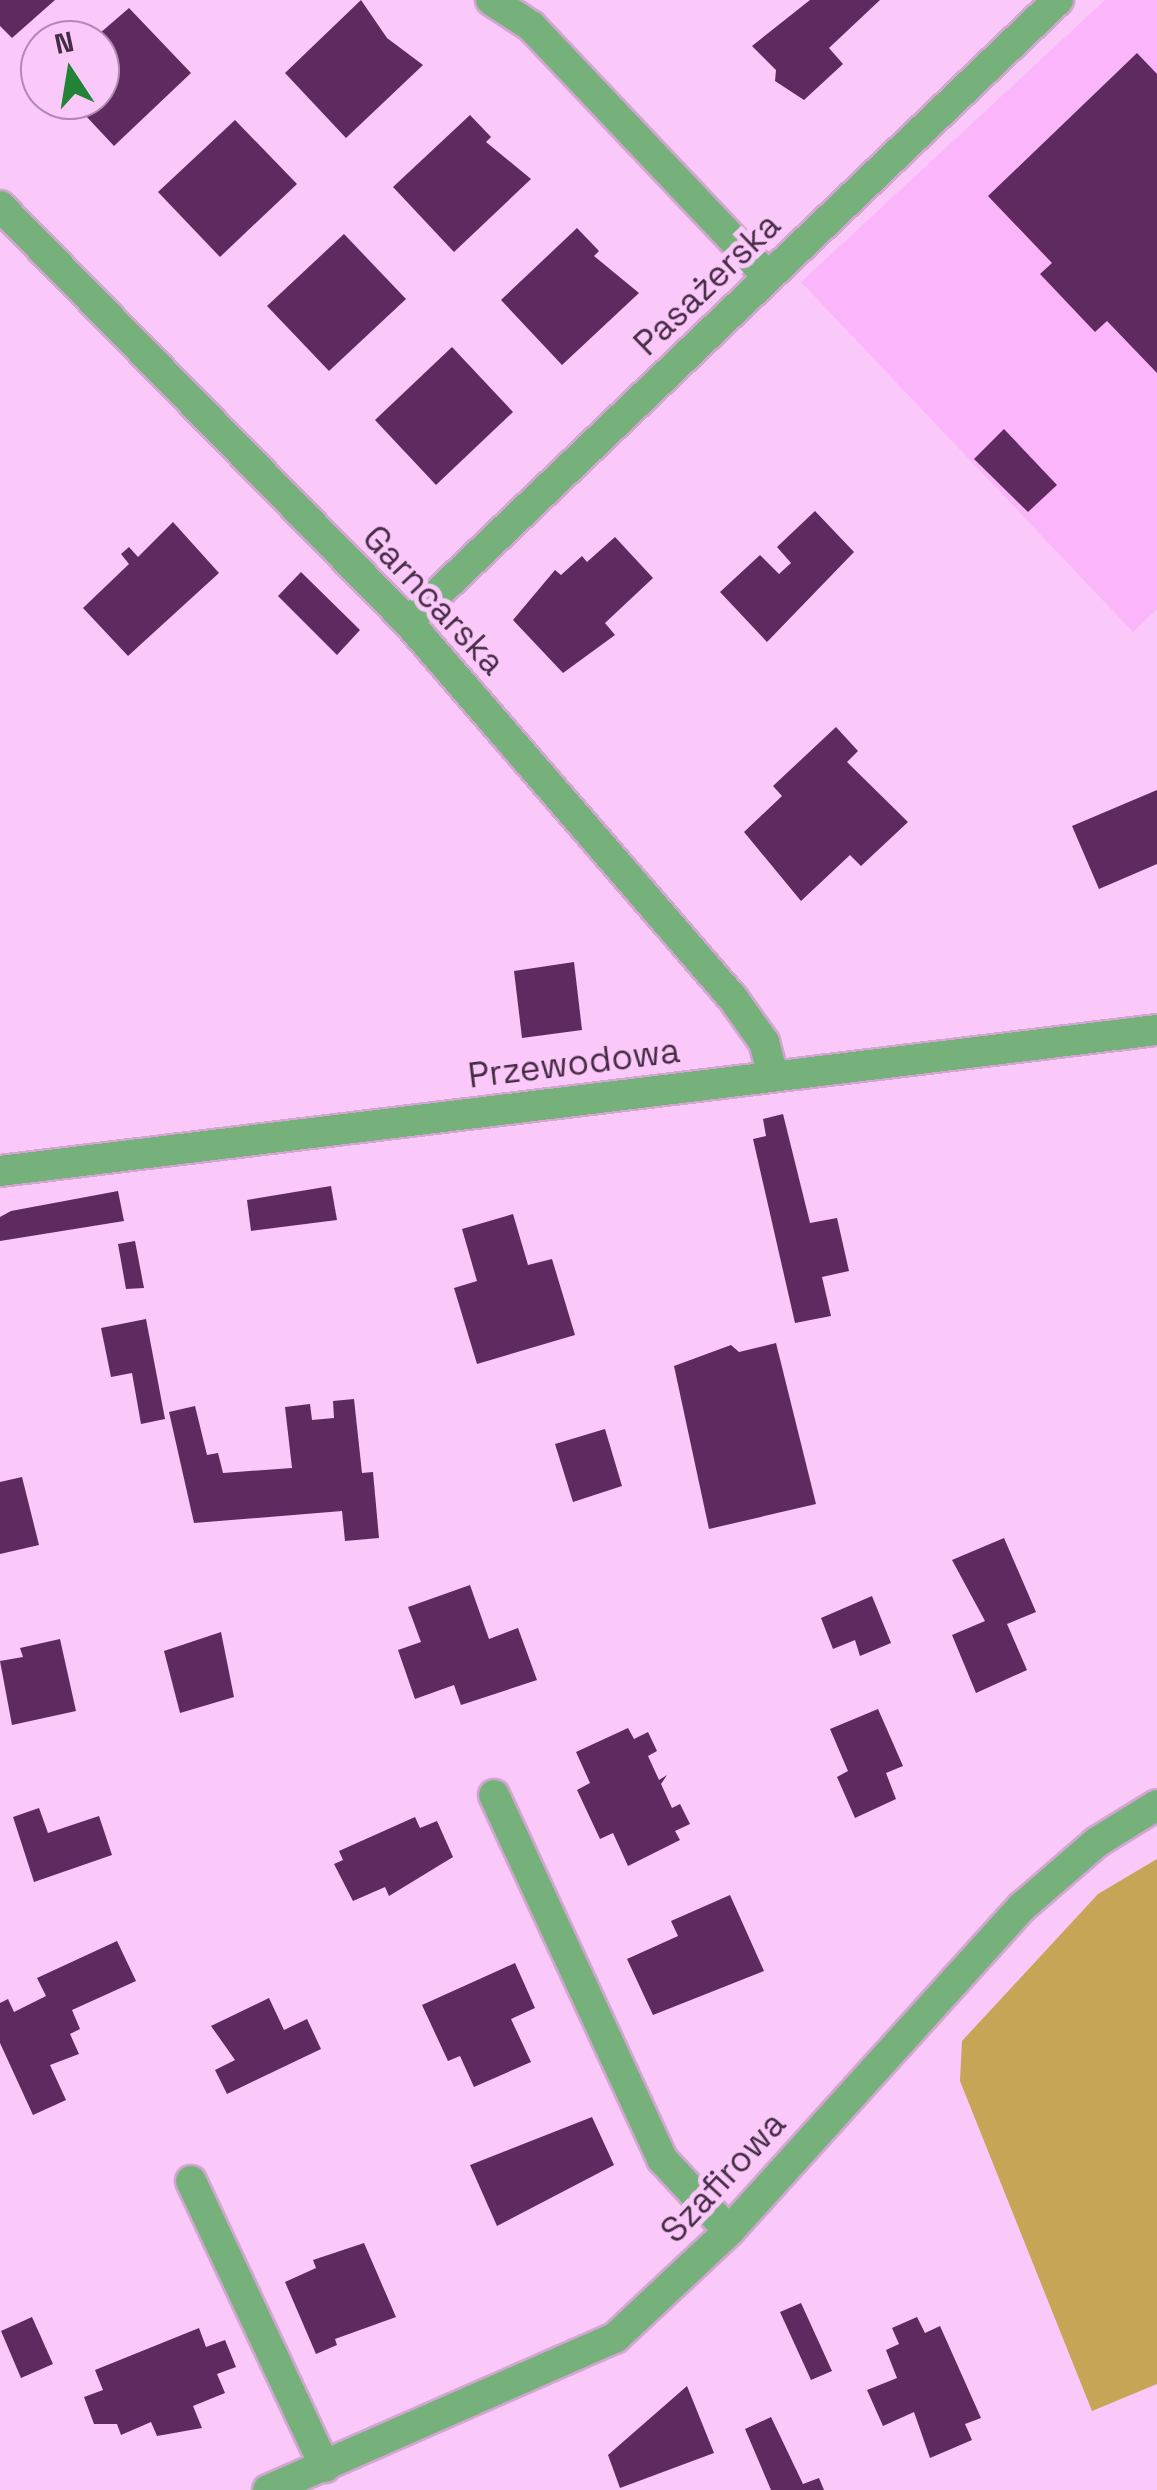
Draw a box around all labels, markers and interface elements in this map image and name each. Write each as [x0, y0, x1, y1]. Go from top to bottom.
north arrow [20, 20, 120, 120]
text: N [51, 23, 77, 62]
street label: Pasażerska [625, 204, 789, 364]
street label: Garncarska [354, 517, 514, 683]
street label: Przewodowa [466, 1029, 682, 1097]
street label: Szafirowa [652, 2103, 794, 2251]

